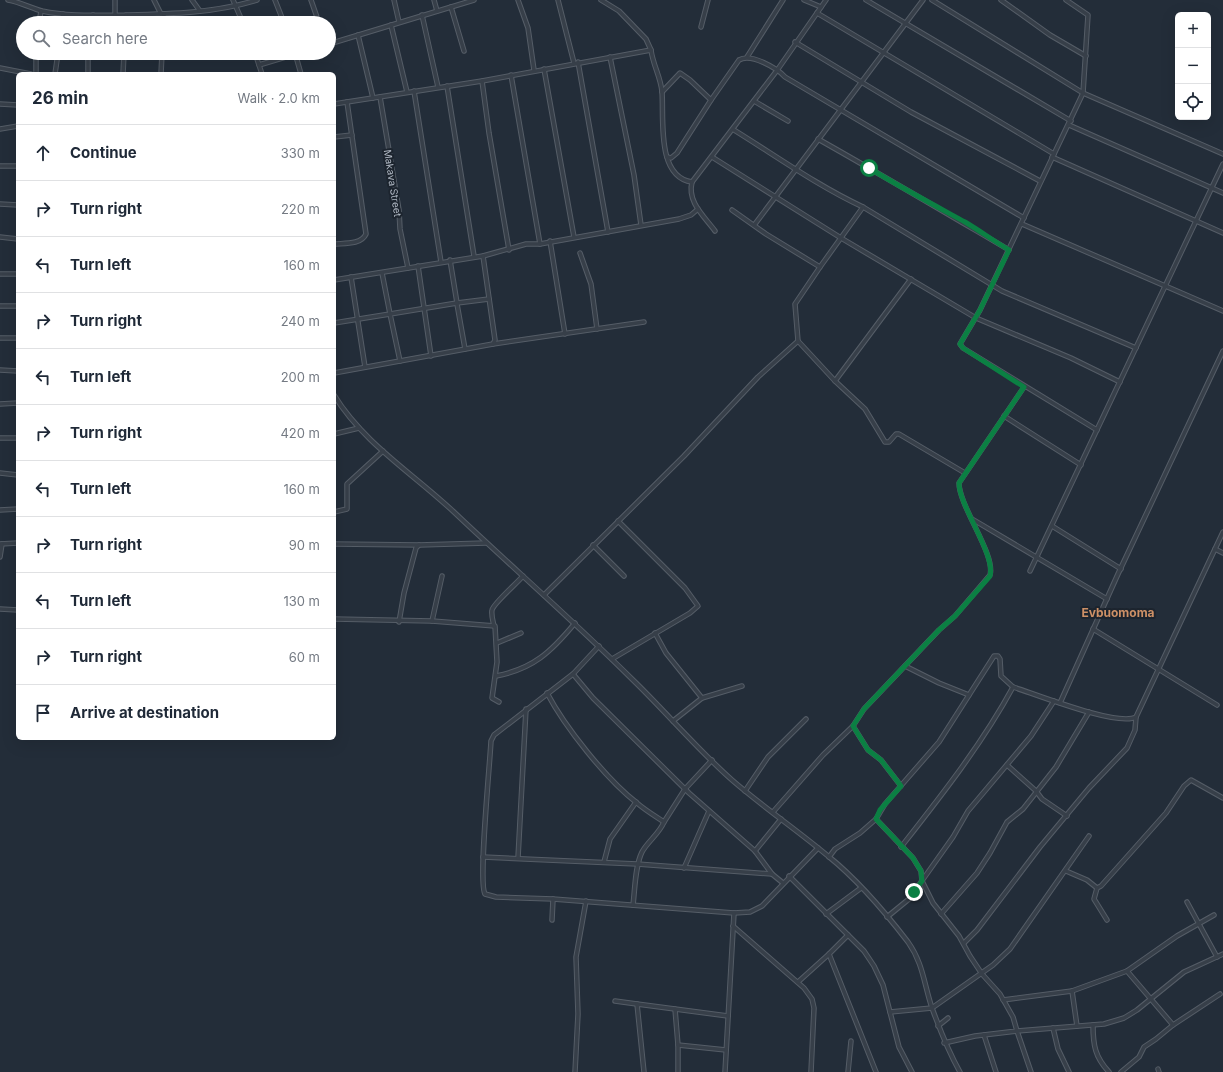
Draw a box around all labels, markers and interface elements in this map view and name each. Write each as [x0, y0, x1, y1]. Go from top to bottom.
map controls [1175, 12, 1211, 120]
button: + [1175, 12, 1211, 48]
search box [16, 16, 336, 60]
icon: search [30, 27, 52, 49]
text: Search here [62, 29, 148, 48]
button: − [1175, 48, 1211, 84]
button: locate [1175, 84, 1211, 120]
text: 26 min [32, 88, 88, 108]
text: Walk · 2.0 km [237, 90, 320, 106]
icon: ahead [32, 142, 54, 164]
text: Continue [70, 143, 137, 162]
text: 330 m [281, 145, 320, 161]
street label: Makava Street [382, 149, 404, 218]
route start [860, 159, 878, 177]
icon: right [32, 198, 54, 220]
text: Turn right [70, 199, 142, 218]
text: 220 m [281, 201, 320, 217]
icon: left [32, 254, 54, 276]
text: Turn left [70, 255, 131, 274]
text: 160 m [283, 257, 320, 273]
icon: right [32, 310, 54, 332]
text: Turn right [70, 311, 142, 330]
text: 240 m [281, 313, 320, 329]
icon: left [32, 366, 54, 388]
text: Turn left [70, 367, 131, 386]
text: 200 m [281, 369, 320, 385]
icon: right [32, 422, 54, 444]
text: Turn right [70, 423, 142, 442]
text: 420 m [280, 425, 320, 441]
icon: left [32, 478, 54, 500]
text: Turn left [70, 479, 131, 498]
text: 160 m [283, 481, 320, 497]
icon: right [32, 534, 54, 556]
text: Turn right [70, 535, 142, 554]
text: 90 m [289, 537, 320, 553]
icon: left [32, 590, 54, 612]
text: Turn left [70, 591, 131, 610]
text: 130 m [283, 593, 320, 609]
district label: Evbuomoma [1081, 605, 1155, 620]
icon: right [32, 646, 54, 668]
text: Turn right [70, 647, 142, 666]
text: 60 m [289, 649, 320, 665]
icon: arrive [32, 702, 54, 724]
text: Arrive at destination [70, 703, 219, 722]
route end [905, 883, 923, 901]

